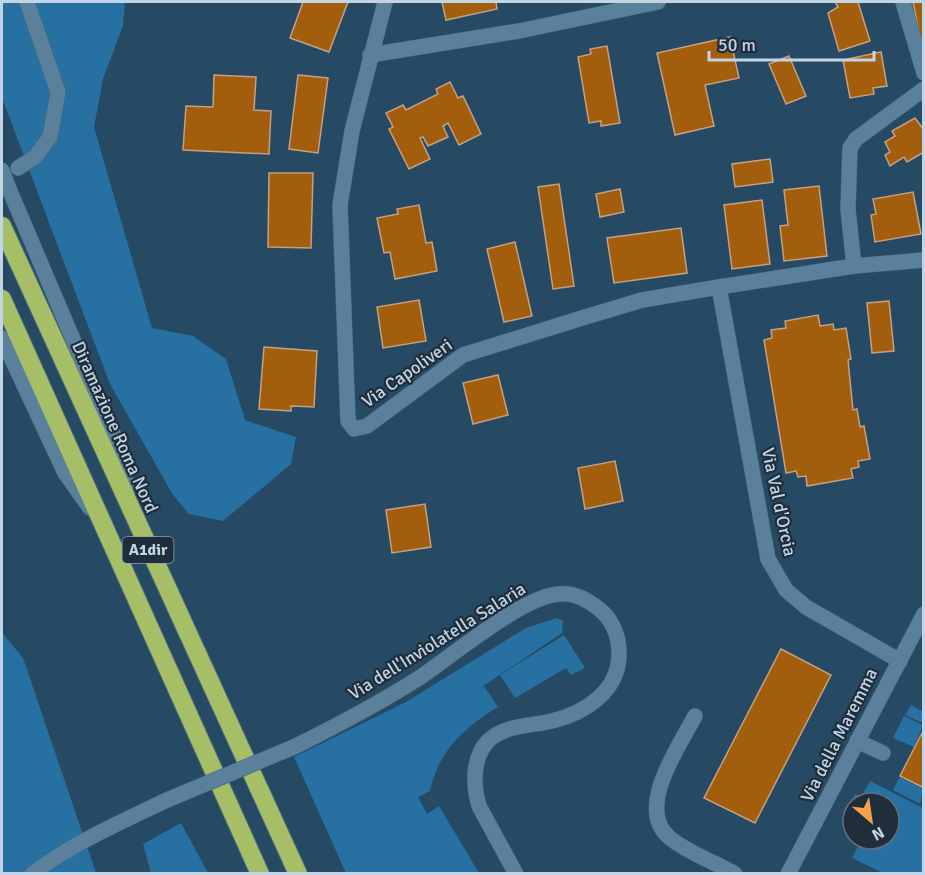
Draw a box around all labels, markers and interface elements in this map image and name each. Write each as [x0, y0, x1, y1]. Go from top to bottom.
scale bar [709, 24, 874, 62]
text: 50 m [718, 34, 756, 56]
street label: Via Capoliveri [357, 334, 457, 412]
street label: Diramazione Roma Nord [67, 338, 163, 516]
street label: Via Val d'Orcia [757, 446, 801, 558]
road number: A1dir [122, 537, 174, 563]
street label: Via dell'Inviolatella Salaria [344, 577, 530, 705]
street label: Via della Maremma [796, 664, 882, 806]
north arrow [841, 791, 901, 851]
text: N [868, 822, 888, 845]

